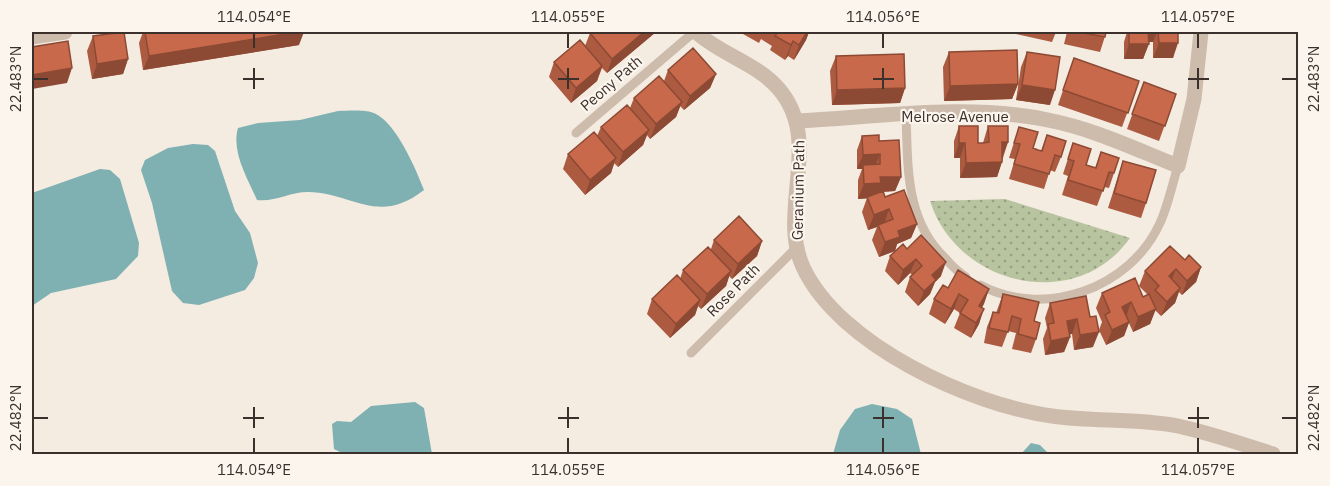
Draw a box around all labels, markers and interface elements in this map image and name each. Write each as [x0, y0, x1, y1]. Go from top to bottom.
text: 114.054°E [217, 7, 291, 26]
text: 114.055°E [531, 7, 605, 26]
text: 114.056°E [846, 7, 920, 26]
text: 114.057°E [1161, 7, 1235, 26]
text: 22.483°N [6, 46, 25, 112]
text: 22.483°N [1304, 46, 1323, 112]
street label: Peony Path [576, 51, 646, 115]
street label: Melrose Avenue [901, 107, 1009, 126]
street label: Geranium Path [788, 140, 808, 240]
street label: Rose Path [702, 259, 764, 321]
text: 22.482°N [6, 385, 25, 451]
text: 22.482°N [1304, 385, 1323, 451]
text: 114.054°E [217, 460, 291, 479]
text: 114.055°E [531, 460, 605, 479]
text: 114.056°E [846, 460, 920, 479]
text: 114.057°E [1161, 460, 1235, 479]

